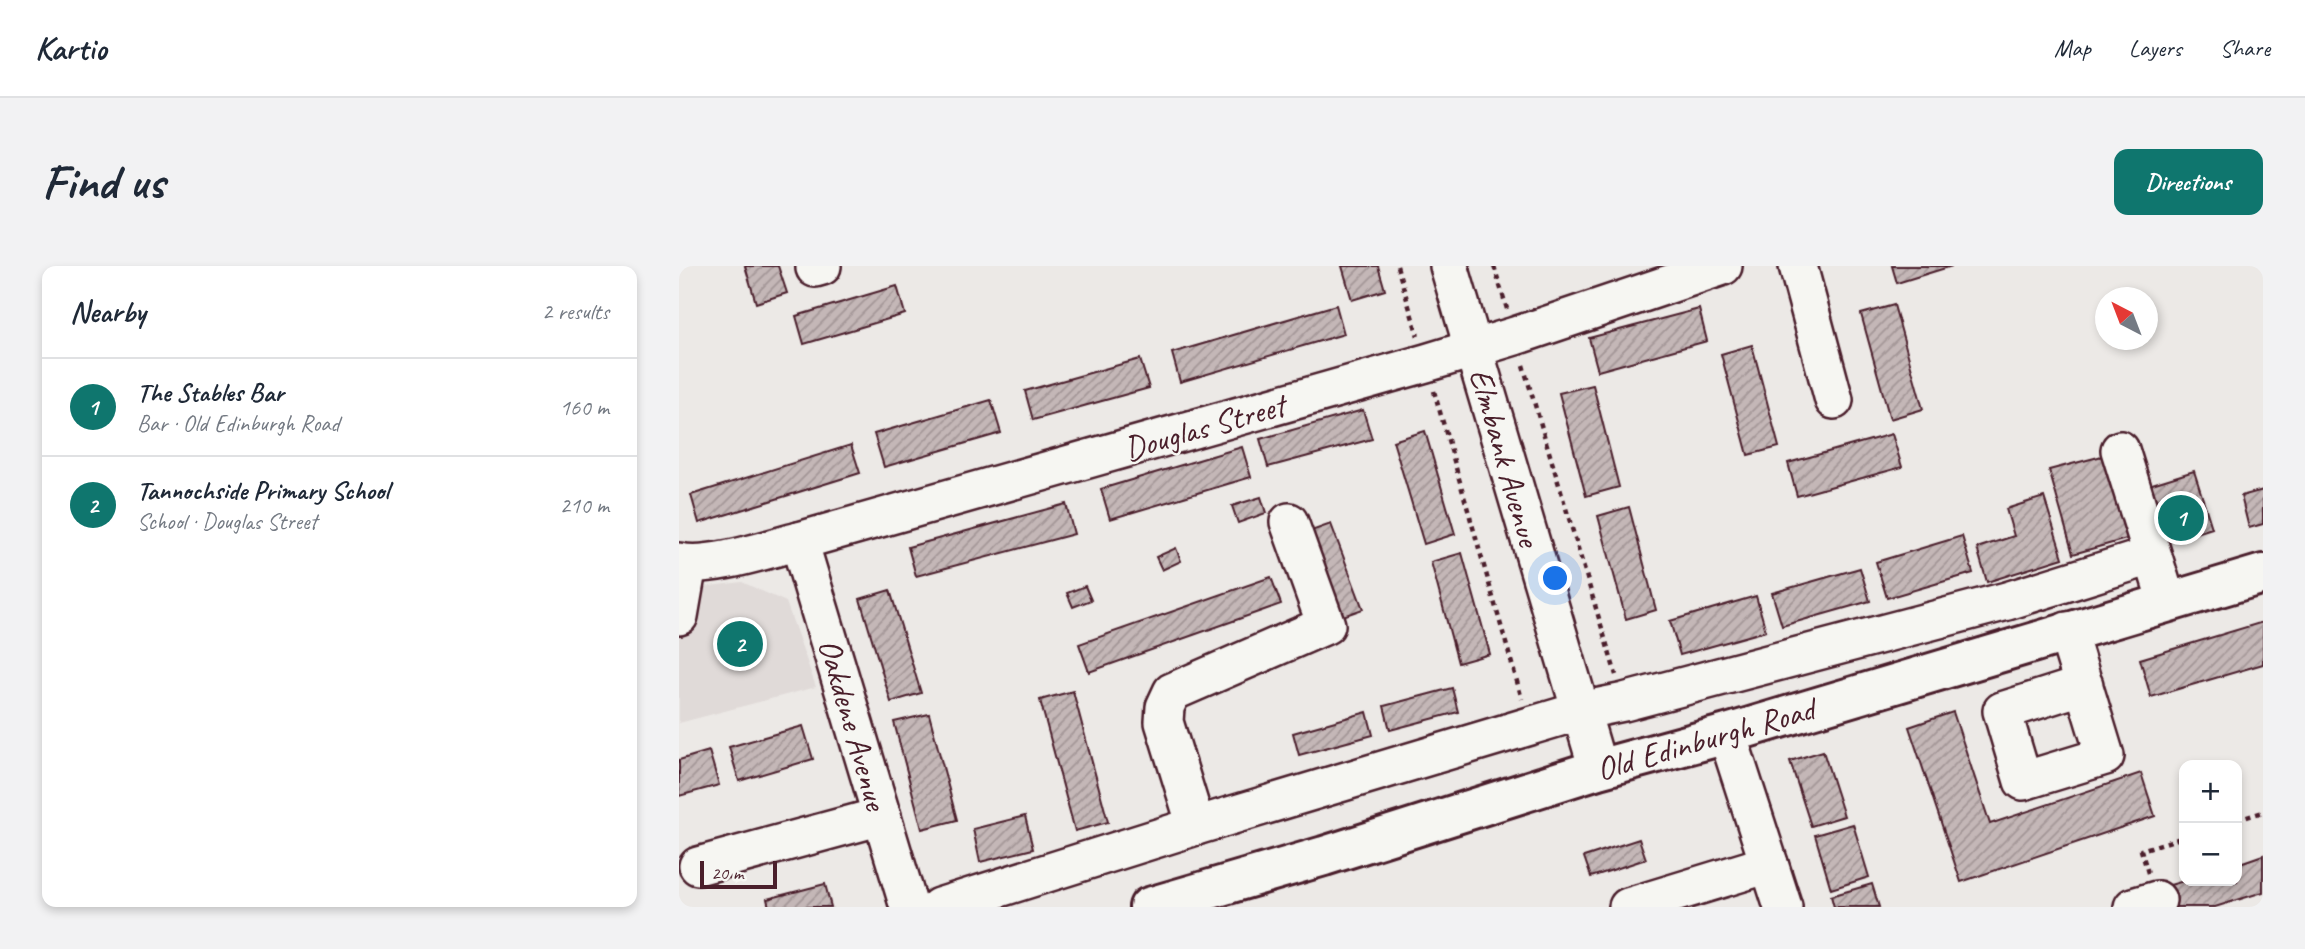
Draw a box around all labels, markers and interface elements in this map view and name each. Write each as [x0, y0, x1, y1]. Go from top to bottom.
text: Kartio [35, 27, 106, 69]
text: Map [2054, 33, 2091, 63]
text: Layers [2129, 33, 2182, 63]
text: Share [2220, 33, 2270, 63]
button: Directions [2114, 149, 2263, 215]
text: Find us [42, 151, 164, 213]
north arrow [2095, 287, 2158, 350]
text: Nearby [70, 293, 146, 331]
text: 2 results [542, 297, 609, 326]
street label: Elmbank Avenue [1460, 364, 1551, 553]
text: The Stables Bar [137, 376, 284, 409]
street label: Douglas Street [1119, 383, 1293, 470]
text: 1 [88, 393, 98, 422]
text: 160 m [560, 393, 609, 422]
text: Bar · Old Edinburgh Road [137, 409, 339, 438]
text: Tannochside Primary School [137, 474, 389, 507]
text: 2 [88, 491, 98, 520]
text: 210 m [560, 491, 609, 520]
pin: 1 [2158, 492, 2204, 544]
text: School · Douglas Street [137, 507, 317, 536]
your location [1538, 561, 1572, 595]
pin: 2 [717, 618, 763, 670]
street label: Oakdene Avenue [809, 634, 898, 817]
street label: Old Edinburgh Road [1591, 686, 1824, 790]
map controls [2179, 760, 2242, 886]
button: + [2179, 760, 2242, 823]
button: − [2179, 823, 2242, 886]
scale bar [700, 858, 777, 890]
text: 20 m [711, 861, 743, 885]

